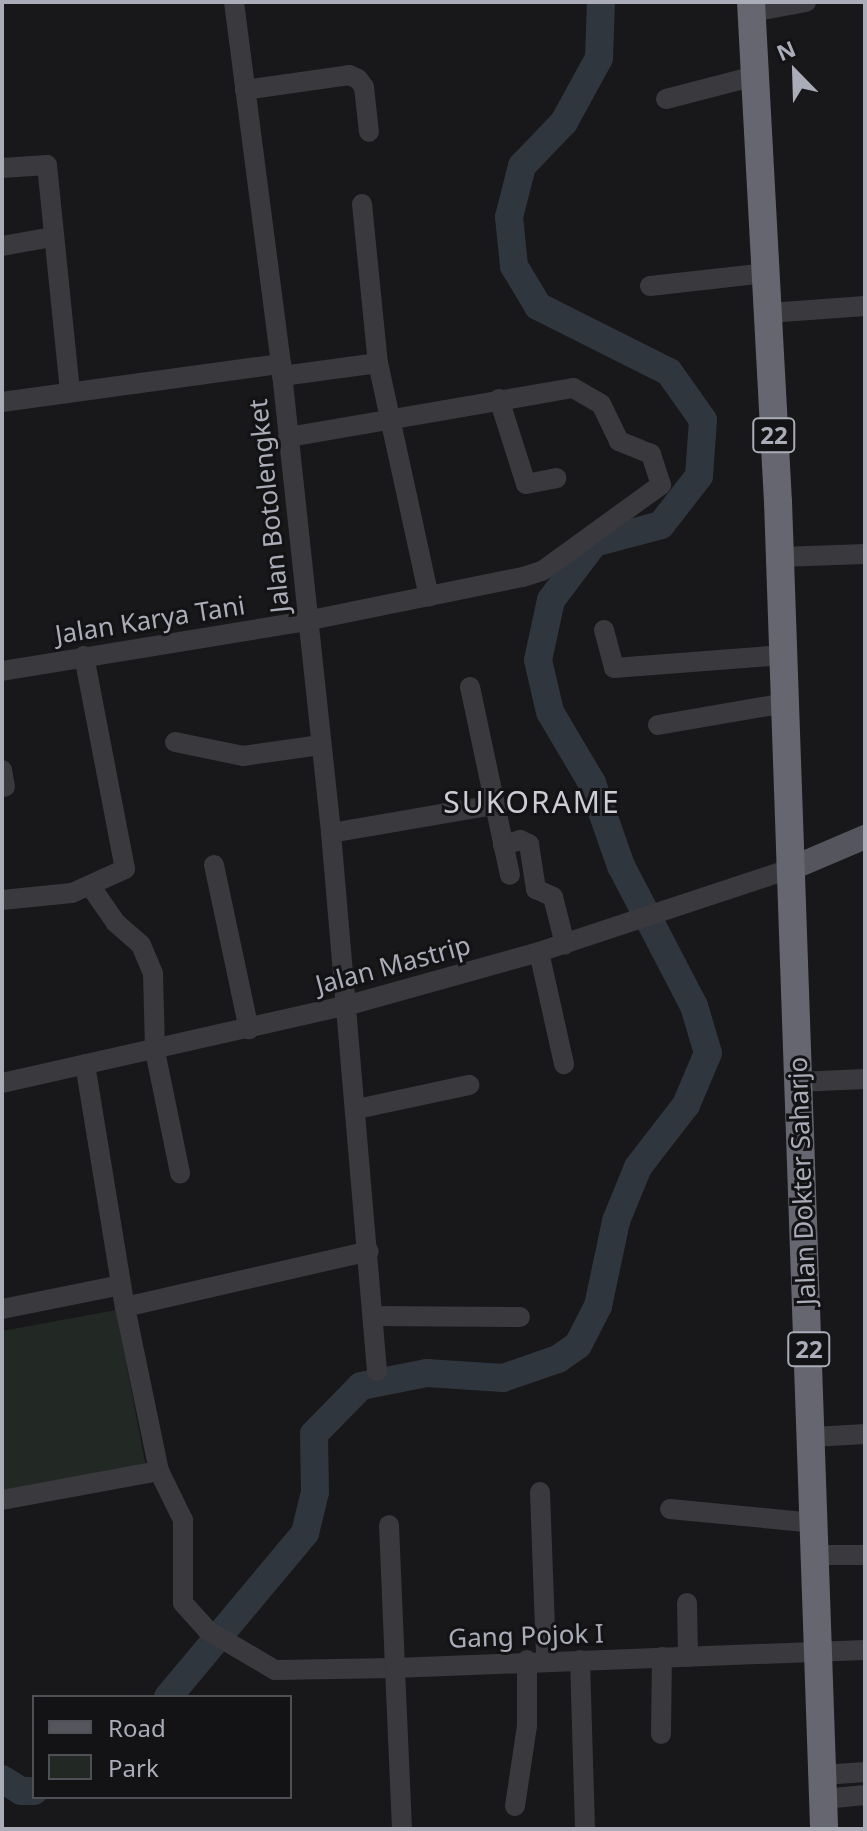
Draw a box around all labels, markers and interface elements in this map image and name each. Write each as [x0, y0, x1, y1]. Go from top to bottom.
north arrow [755, 32, 835, 112]
text: N [772, 33, 800, 67]
street label: Jalan Botolengket [242, 398, 296, 614]
road number: 22 [752, 415, 796, 455]
street label: Jalan Karya Tani [53, 590, 247, 650]
district label: SUKORAME [443, 784, 621, 820]
street label: Jalan Mastrip [312, 929, 474, 1001]
street label: Jalan Dokter Saharjo [782, 1056, 822, 1306]
road number: 22 [787, 1329, 831, 1369]
street label: Gang Pojok I [448, 1618, 604, 1654]
legend [32, 1695, 292, 1799]
text: Road [108, 1711, 166, 1744]
text: Park [108, 1751, 159, 1784]

